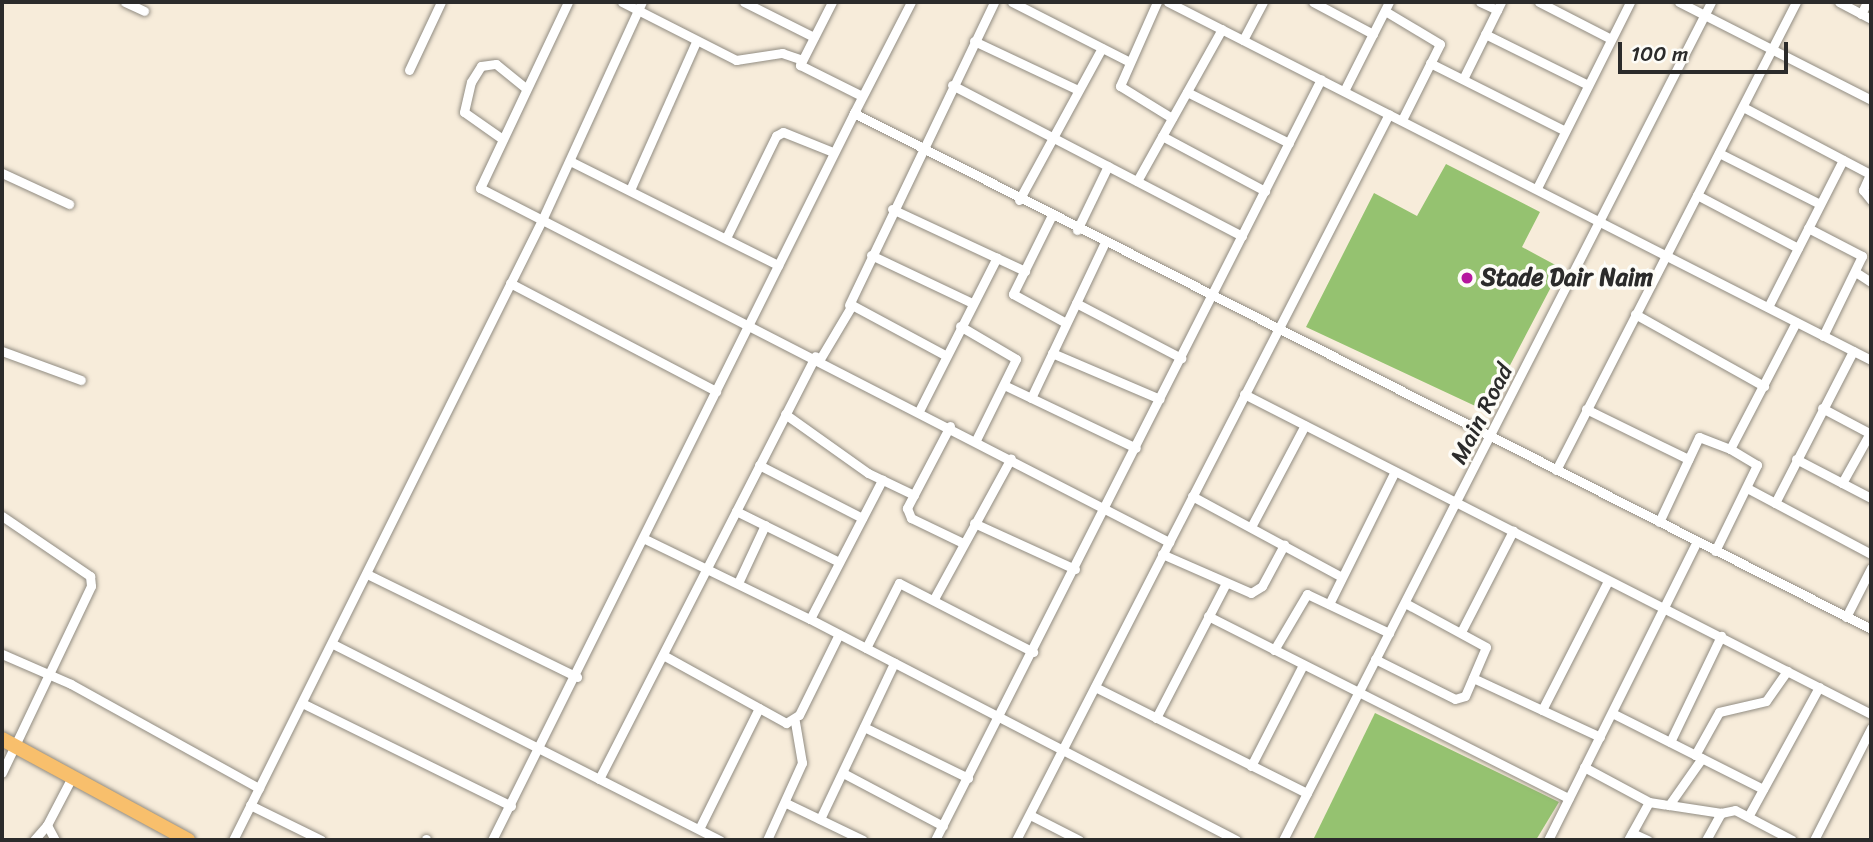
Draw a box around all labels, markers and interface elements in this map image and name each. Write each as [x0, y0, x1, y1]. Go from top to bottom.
scale bar [1621, 28, 1791, 72]
text: 100 m [1631, 35, 1688, 73]
place label: Stade Dair Naim [1481, 264, 1653, 292]
marker: Stade Dair Naim [1459, 270, 1475, 286]
street label: Main Road [1444, 359, 1520, 469]

